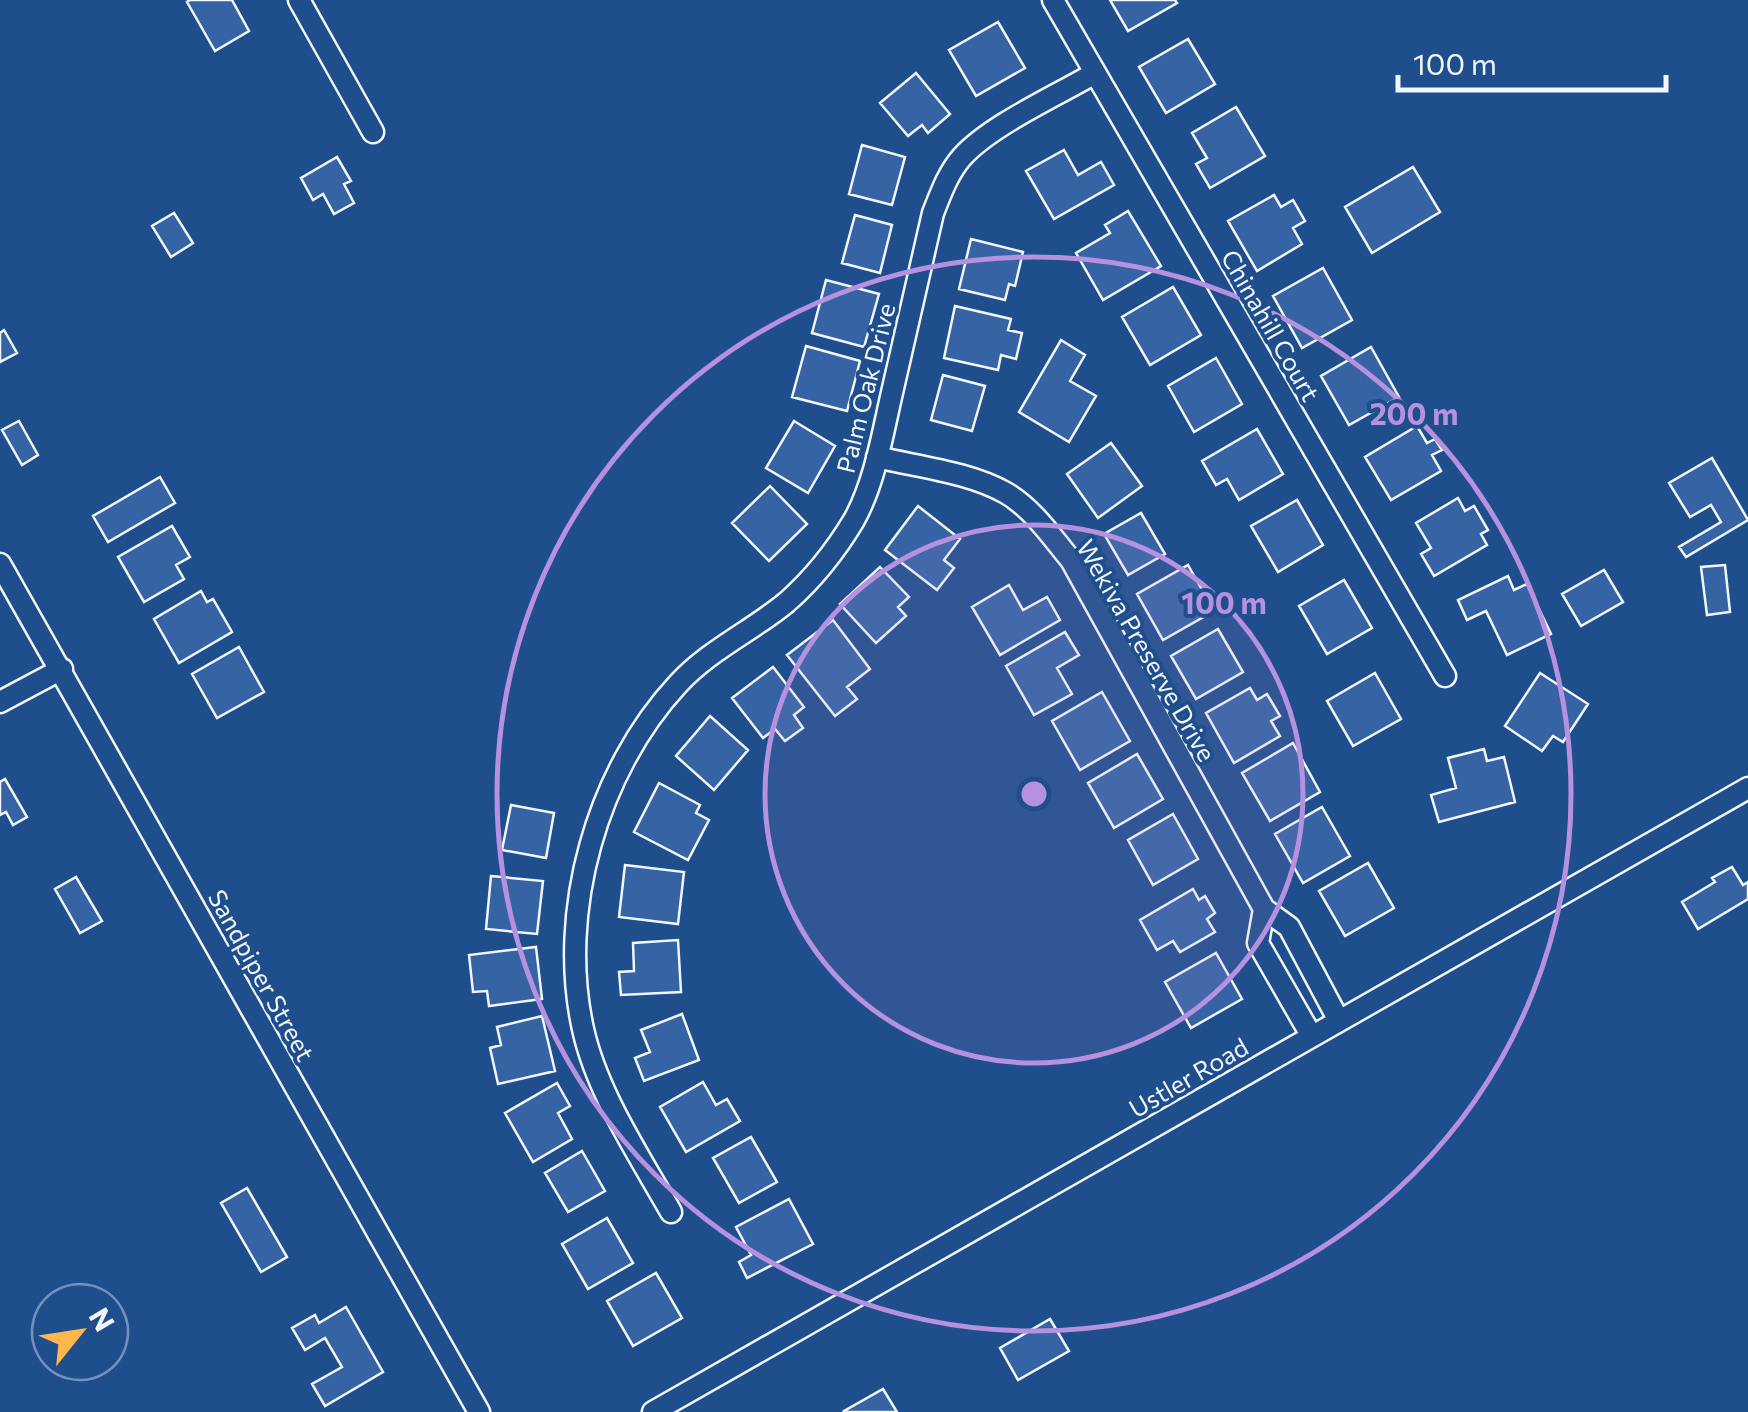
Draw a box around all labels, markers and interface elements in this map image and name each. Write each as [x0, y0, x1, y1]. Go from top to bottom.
scale bar [1398, 30, 1666, 92]
text: 100 m [1413, 44, 1497, 81]
street label: Chinahill Court [1216, 244, 1326, 406]
street label: Palm Oak Drive [829, 300, 901, 476]
text: 200 m [1370, 394, 1458, 431]
street label: Wekiva Preserve Drive [1071, 534, 1223, 766]
text: 100 m [1181, 583, 1267, 620]
centre of rings [1016, 776, 1052, 812]
street label: Sandpiper Street [203, 884, 321, 1066]
street label: Ustler Road [1123, 1031, 1253, 1123]
north arrow [30, 1282, 130, 1382]
text: N [83, 1301, 122, 1337]

